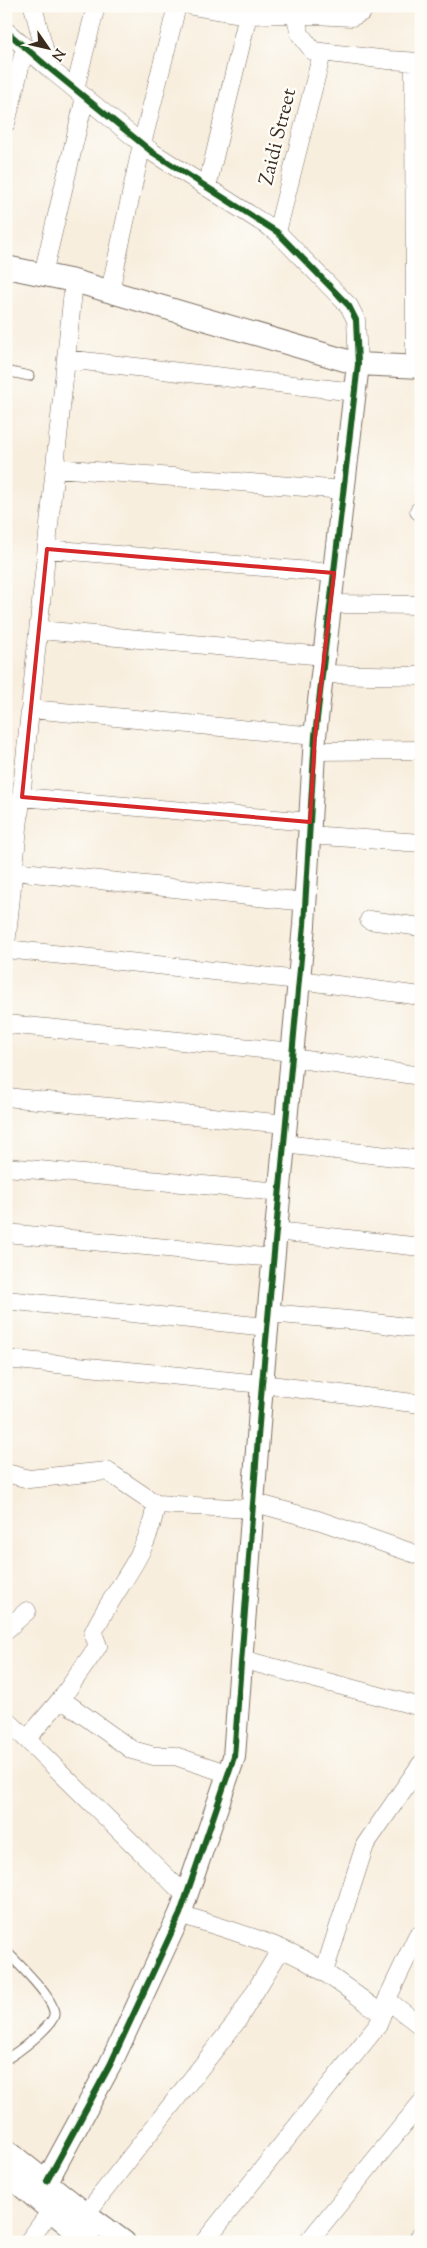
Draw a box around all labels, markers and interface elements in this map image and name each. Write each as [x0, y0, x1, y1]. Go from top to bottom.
north arrow [22, 22, 72, 72]
text: N [46, 44, 69, 64]
street label: Zaidi Street [253, 85, 305, 189]

